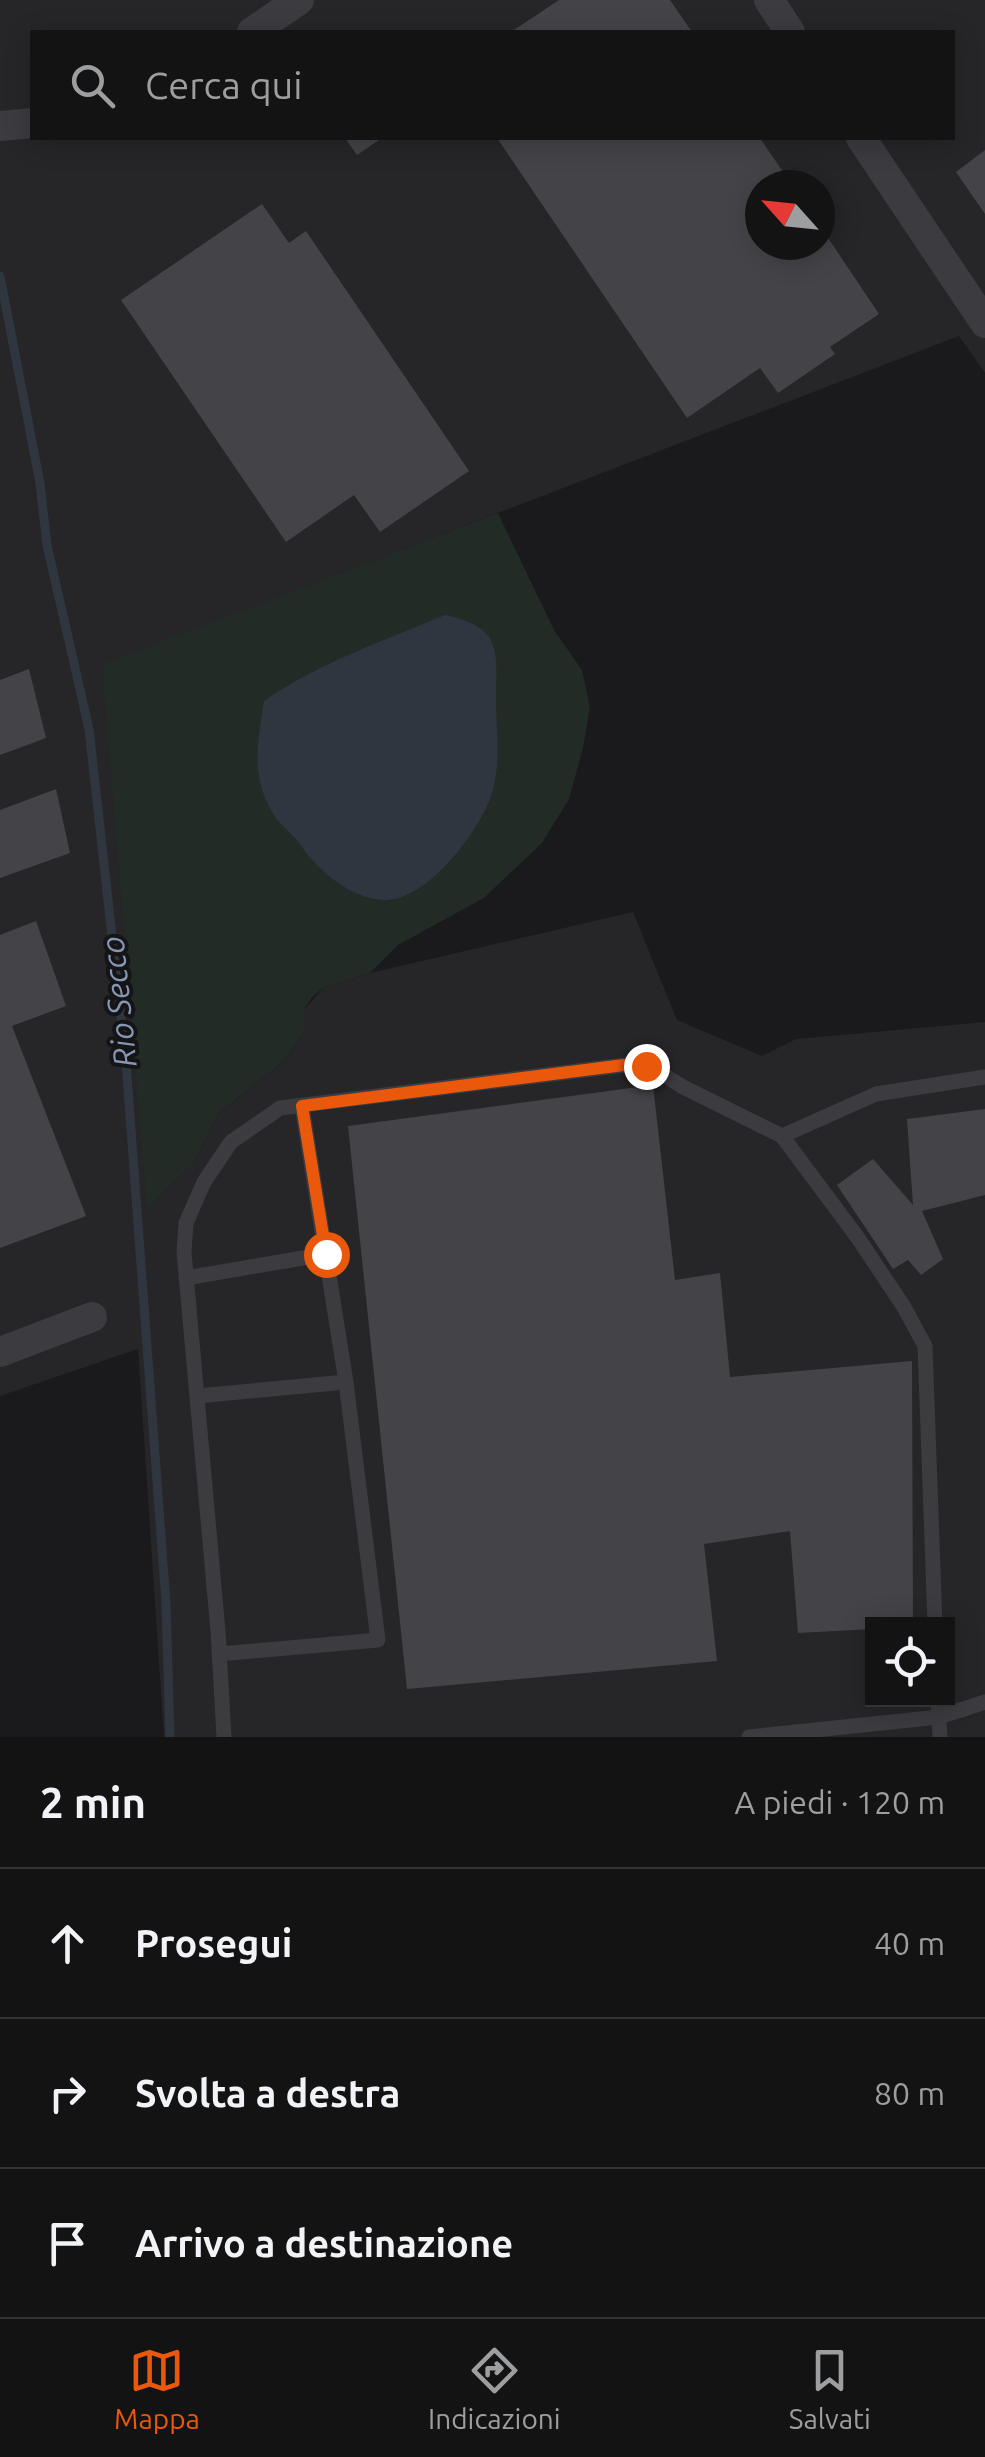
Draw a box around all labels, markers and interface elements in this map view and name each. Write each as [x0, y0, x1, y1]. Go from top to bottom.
search box [30, 30, 955, 140]
icon: search [65, 58, 120, 113]
text: Cerca qui [145, 64, 303, 106]
north arrow [745, 170, 835, 260]
water label: Rio Secco [93, 935, 143, 1069]
route end [624, 1044, 670, 1090]
route start [304, 1232, 350, 1278]
map controls [865, 1617, 955, 1707]
button: locate [865, 1617, 955, 1707]
text: 2 min [40, 1779, 146, 1826]
text: A piedi · 120 m [735, 1784, 945, 1820]
icon: ahead [40, 1916, 95, 1971]
text: Prosegui [135, 1922, 292, 1964]
text: 40 m [874, 1925, 945, 1961]
icon: right [40, 2066, 95, 2121]
text: Svolta a destra [135, 2072, 400, 2114]
text: 80 m [874, 2075, 945, 2111]
icon: arrive [40, 2216, 95, 2271]
text: Arrivo a destinazione [135, 2222, 513, 2264]
tab: Mappa [114, 2343, 200, 2434]
tab: Indicazioni [428, 2343, 561, 2434]
tab: Salvati [789, 2343, 871, 2434]

